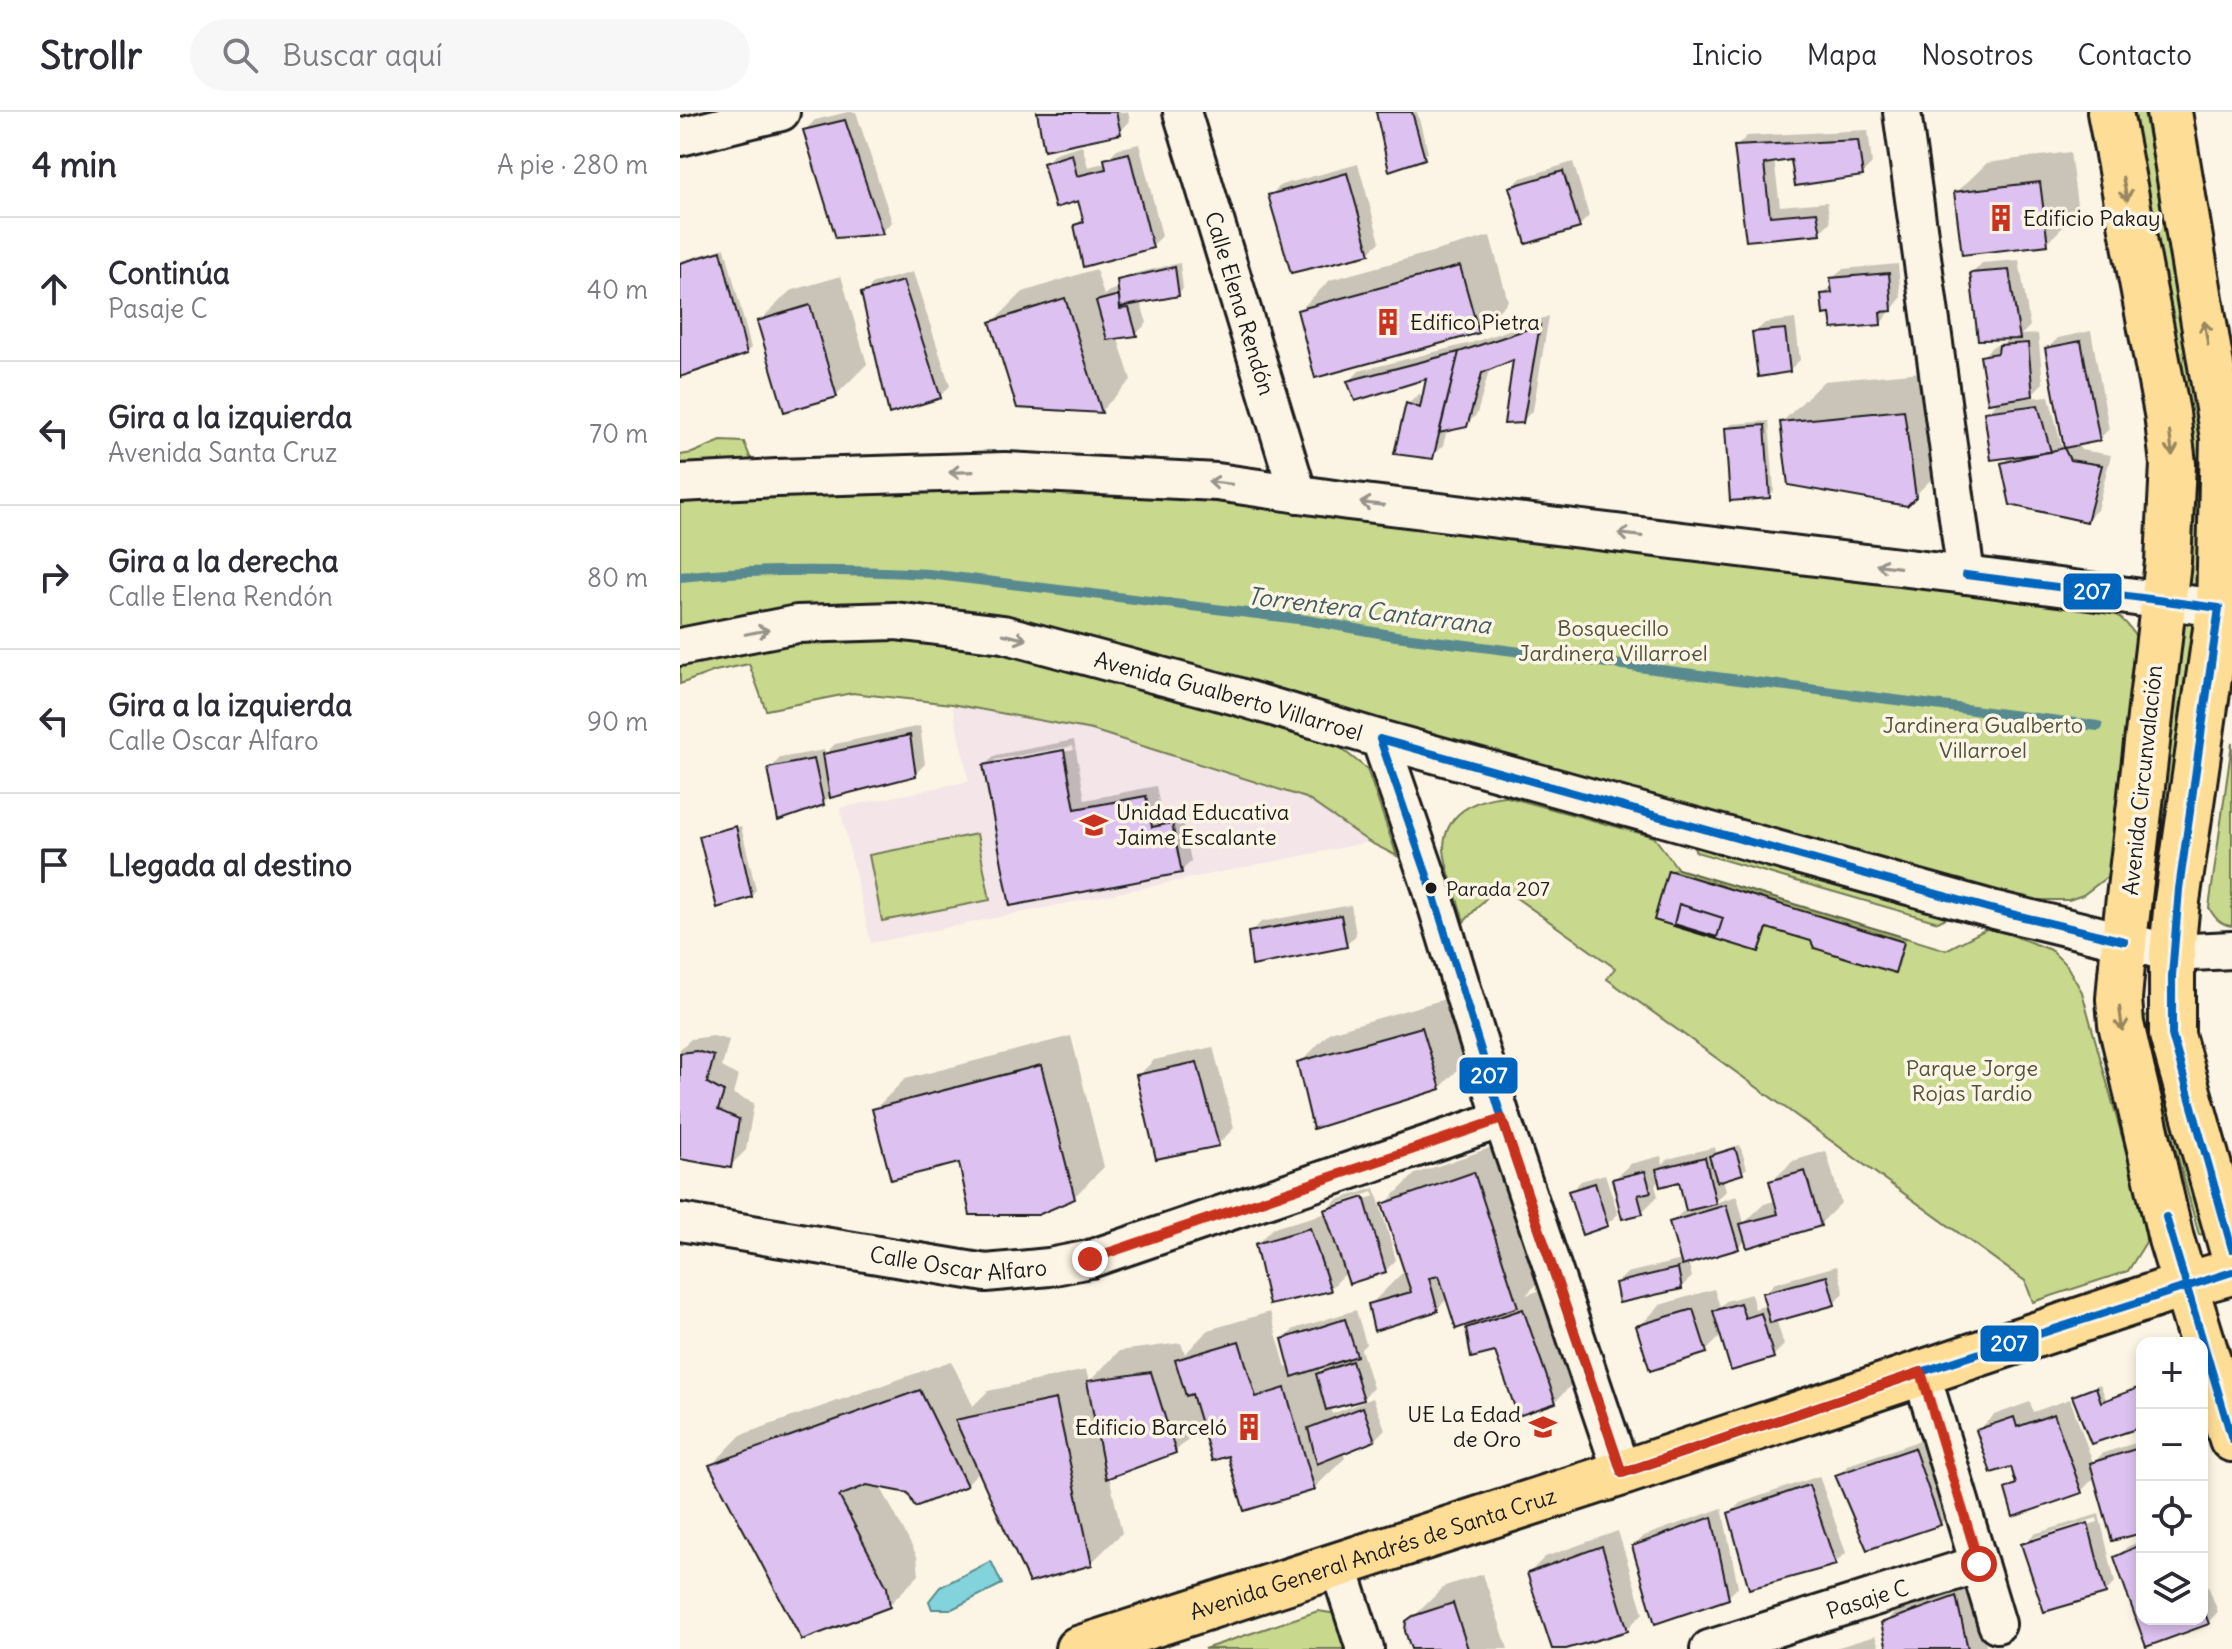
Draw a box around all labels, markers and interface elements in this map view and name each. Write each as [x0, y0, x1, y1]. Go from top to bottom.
search box [190, 19, 750, 91]
text: Strollr [40, 32, 142, 79]
icon: search [218, 33, 262, 77]
text: Buscar aquí [282, 36, 443, 74]
text: Inicio [1692, 37, 1763, 73]
text: Mapa [1807, 37, 1877, 73]
text: Nosotros [1921, 37, 2033, 73]
text: Contacto [2077, 37, 2192, 73]
text: 4 min [32, 143, 117, 186]
text: A pie · 280 m [497, 148, 648, 181]
one-way arrow [2118, 175, 2133, 201]
building icon: Edificio Pakay [1986, 203, 2016, 233]
place label: Edificio Pakay [2023, 204, 2161, 232]
street label: Calle Elena Rendón [1199, 208, 1281, 399]
text: Continúa [108, 254, 230, 292]
icon: ahead [32, 267, 76, 311]
text: 40 m [587, 273, 648, 306]
text: Pasaje C [108, 292, 208, 325]
building icon: Edifico Pietra [1373, 307, 1403, 337]
place label: Edifico Pietra [1410, 308, 1540, 336]
one-way arrow [2197, 321, 2212, 346]
text: Gira a la izquierda [108, 398, 352, 436]
icon: left [32, 411, 76, 455]
text: 70 m [589, 417, 648, 450]
one-way arrow [2164, 431, 2179, 457]
text: Avenida Santa Cruz [108, 436, 337, 469]
one-way arrow [948, 465, 975, 480]
one-way arrow [1207, 476, 1234, 491]
one-way arrow [1360, 496, 1385, 511]
one-way arrow [1617, 527, 1644, 542]
text: Gira a la derecha [108, 542, 339, 580]
icon: right [32, 555, 76, 599]
one-way arrow [1875, 558, 1902, 573]
text: 80 m [587, 561, 648, 594]
line badge: 207 [2062, 572, 2123, 611]
text: 207 [2073, 577, 2111, 605]
text: Calle Elena Rendón [108, 580, 333, 613]
water label: Torrentera Cantarrana [1246, 580, 1494, 640]
park label: Bosquecillo Jardinera Villarroel [1518, 614, 1708, 667]
one-way arrow [743, 624, 769, 639]
one-way arrow [1001, 630, 1027, 645]
street label: Avenida Gualberto Villarroel [1092, 645, 1366, 747]
street label: Avenida Circunvalación [2116, 663, 2168, 897]
text: Gira a la izquierda [108, 686, 352, 724]
icon: left [32, 699, 76, 743]
text: 90 m [587, 705, 648, 738]
park label: Jardinera Gualberto Villarroel [1883, 711, 2083, 764]
text: Calle Oscar Alfaro [108, 724, 319, 757]
place label: Unidad Educativa Jaime Escalante [1116, 798, 1289, 851]
school or university icon: Unidad Educativa Jaime Escalante [1079, 810, 1109, 840]
icon: arrive [32, 843, 76, 887]
text: Llegada al destino [108, 846, 352, 884]
place label: Parada 207 [1446, 876, 1550, 901]
marker: Parada 207 [1423, 880, 1439, 896]
one-way arrow [2114, 1005, 2129, 1031]
park label: Parque Jorge Rojas Tardio [1906, 1054, 2038, 1107]
line badge: 207 [1458, 1056, 1519, 1095]
text: 207 [1470, 1061, 1508, 1089]
street label: Calle Oscar Alfaro [868, 1240, 1048, 1287]
route end [1072, 1241, 1108, 1277]
line badge: 207 [1979, 1324, 2040, 1363]
text: 207 [1990, 1329, 2028, 1357]
map controls [2136, 1337, 2208, 1625]
button: + [2136, 1337, 2208, 1409]
place label: UE La Edad de Oro [1407, 1400, 1521, 1453]
button: − [2136, 1409, 2208, 1481]
building icon: Edificio Barceló [1234, 1412, 1264, 1442]
school or university icon: UE La Edad de Oro [1528, 1412, 1558, 1442]
place label: Edificio Barceló [1075, 1413, 1227, 1441]
street label: Avenida General Andrés de Santa Cruz [1186, 1481, 1560, 1626]
button: locate [2136, 1481, 2208, 1553]
route start [1961, 1546, 1997, 1582]
button: layers [2136, 1553, 2208, 1625]
street label: Pasaje C [1823, 1573, 1912, 1625]

